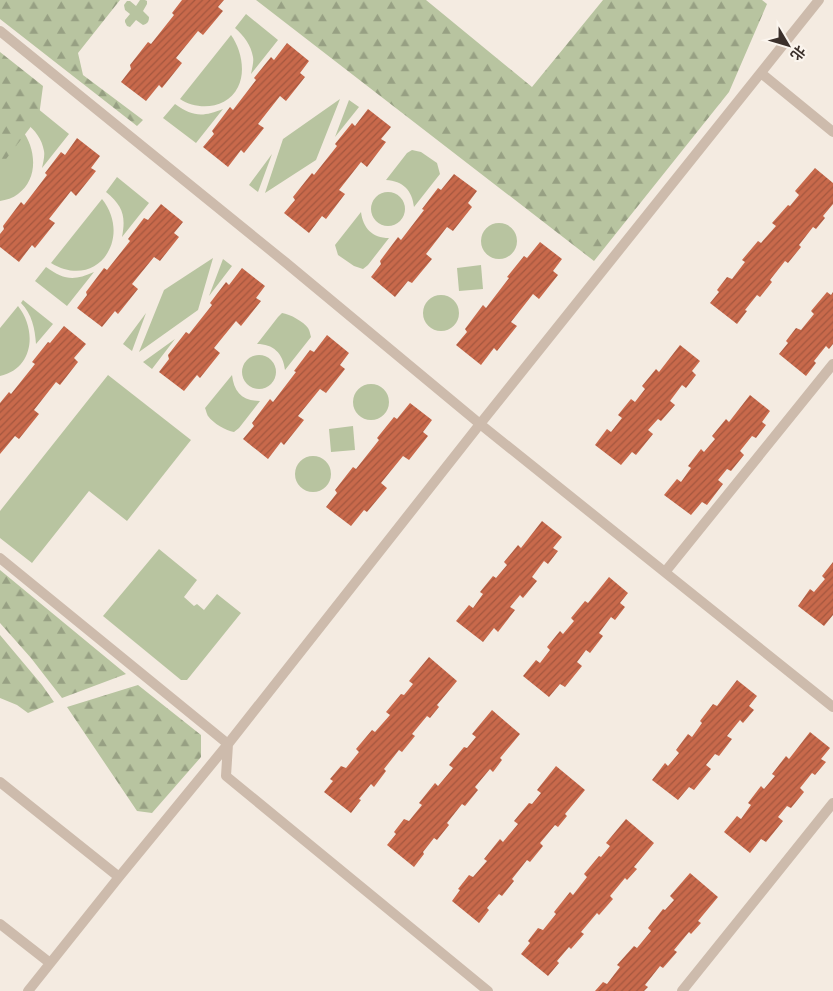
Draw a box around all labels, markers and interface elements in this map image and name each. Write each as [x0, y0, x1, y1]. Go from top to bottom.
north arrow [763, 20, 813, 70]
text: 北 [786, 41, 808, 63]

